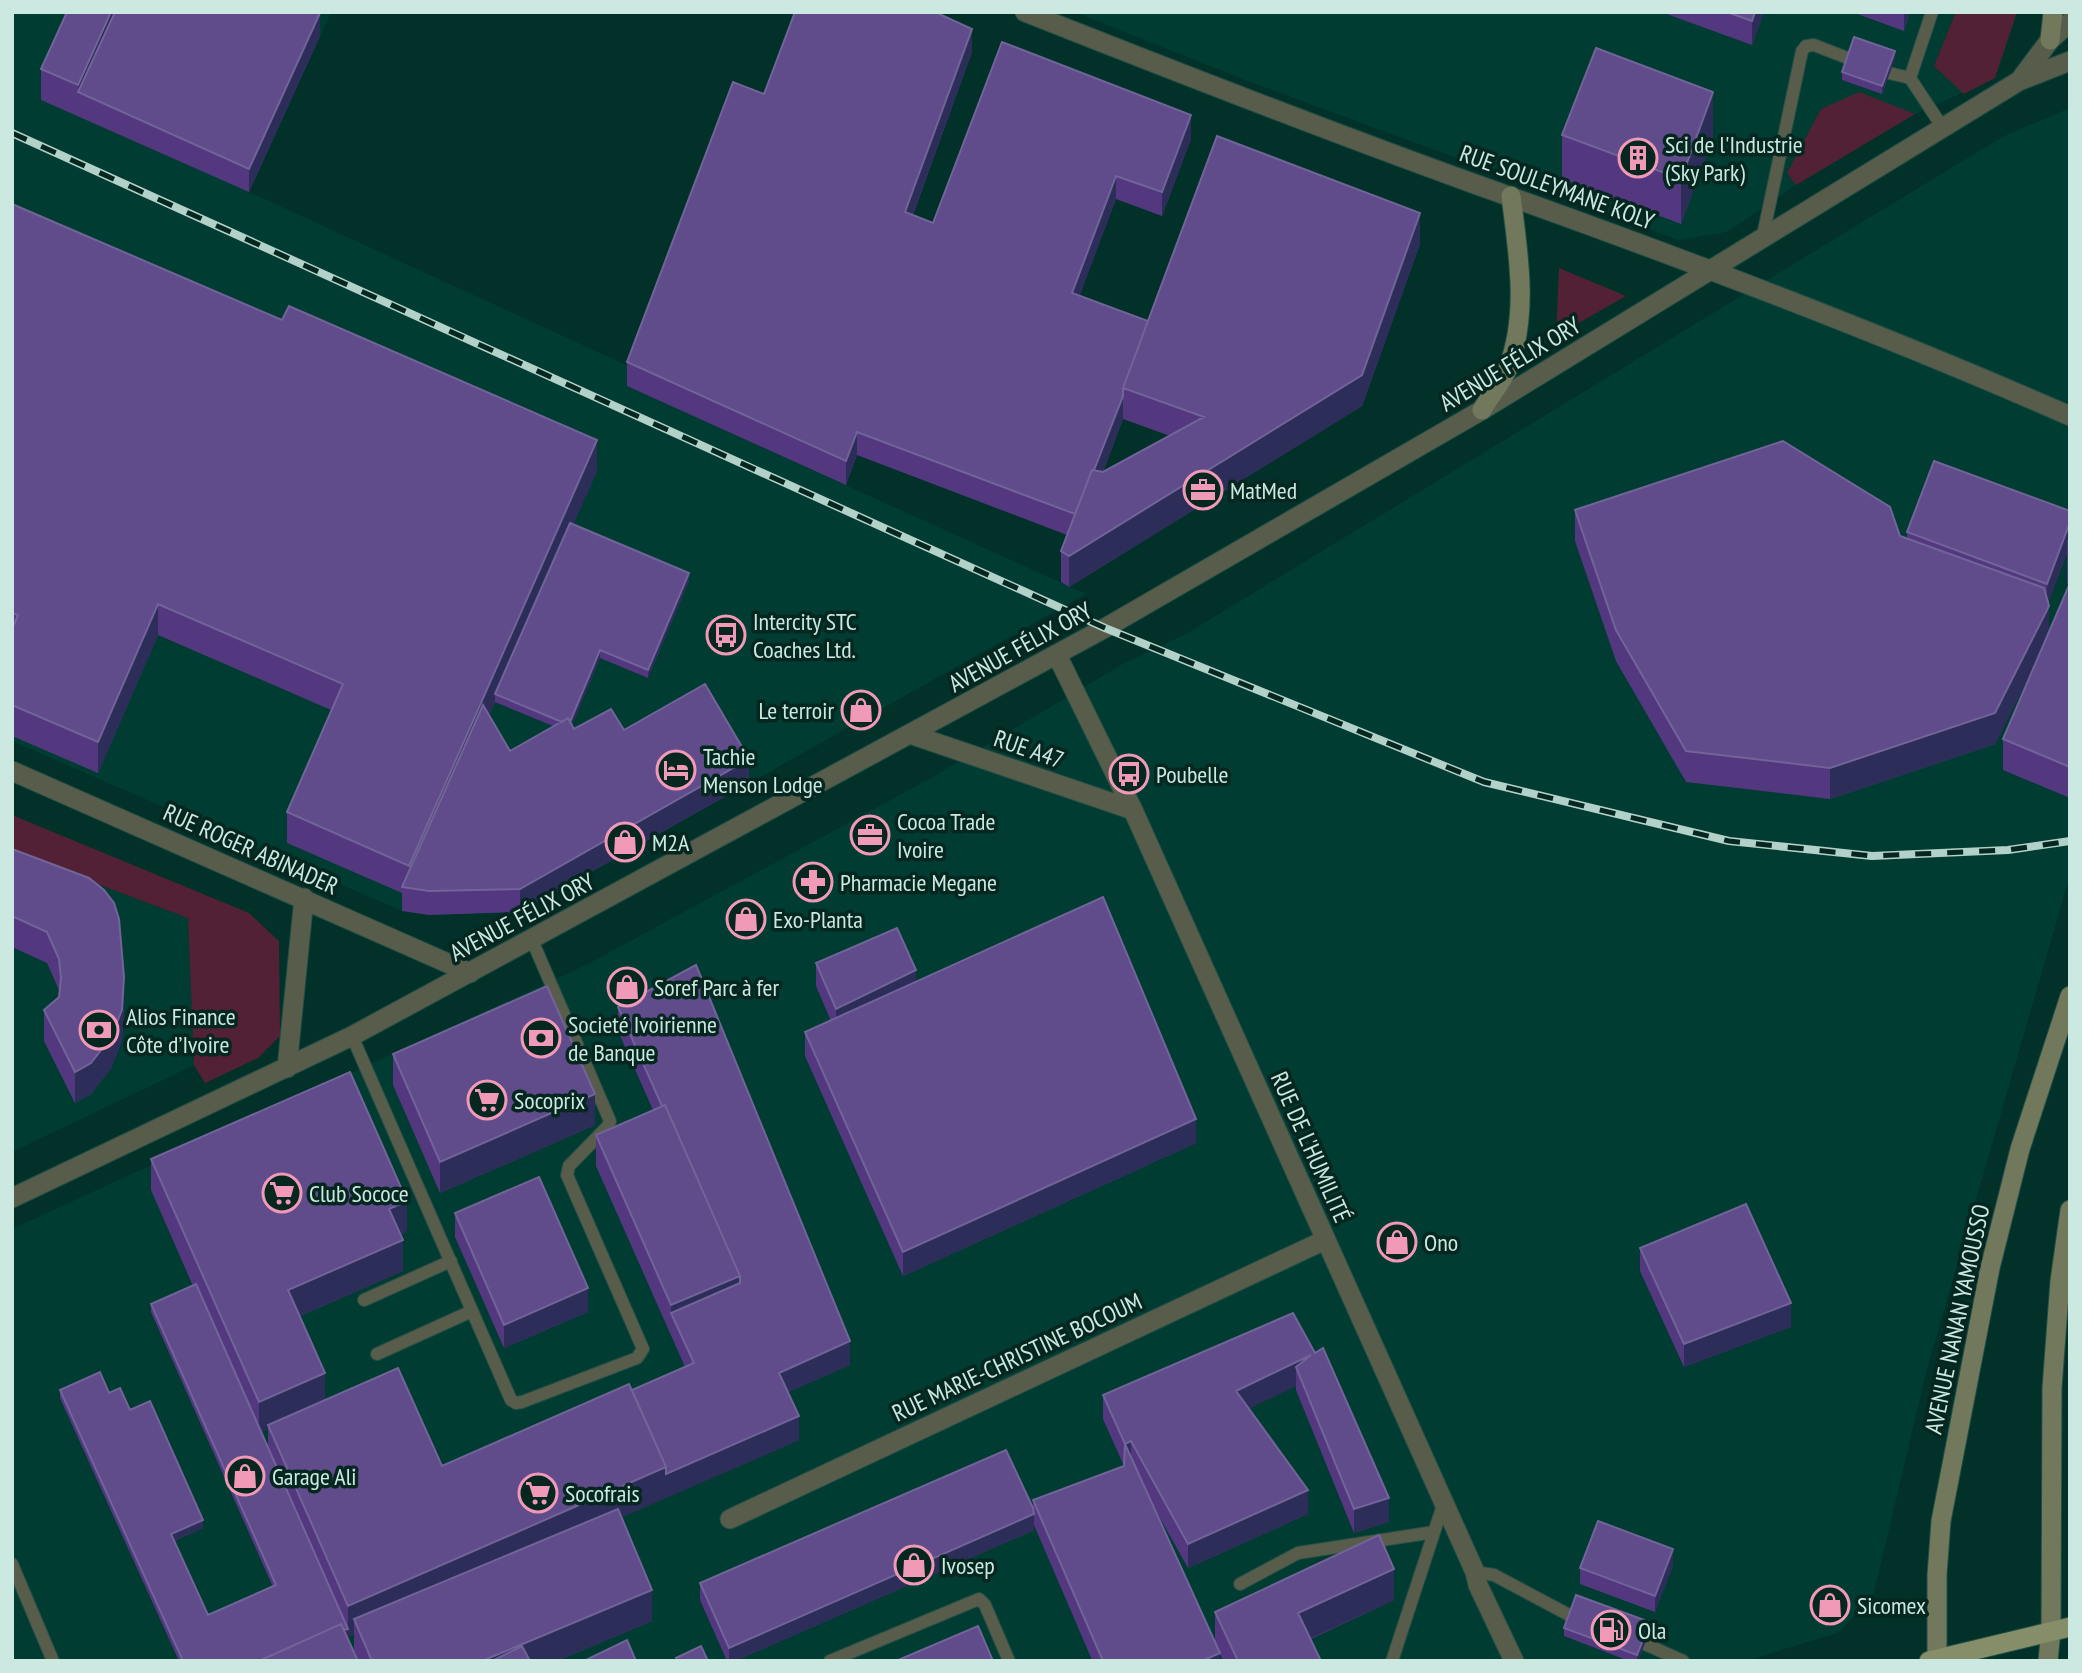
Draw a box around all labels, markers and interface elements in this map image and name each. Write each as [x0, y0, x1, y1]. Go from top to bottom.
place label: Sci de l'Industrie (Sky Park) [1665, 129, 1803, 188]
street label: RUE SOULEYMANE KOLY [1455, 137, 1659, 237]
building icon: Sci de l'Industrie (Sky Park) [1617, 137, 1659, 179]
street label: AVENUE FÉLIX ORY [1434, 310, 1586, 418]
office icon: MatMed [1182, 469, 1224, 511]
place label: MatMed [1230, 475, 1297, 506]
street label: AVENUE FÉLIX ORY [943, 595, 1097, 699]
place label: Intercity STC Coaches Ltd. [753, 606, 857, 665]
bus stop icon: Intercity STC Coaches Ltd. [705, 614, 747, 656]
shop icon: Le terroir [840, 689, 882, 731]
place label: Le terroir [758, 695, 834, 726]
street label: RUE A47 [990, 723, 1068, 775]
place label: Tachie Menson Lodge [703, 741, 823, 800]
hotel icon: Tachie Menson Lodge [655, 749, 697, 791]
bus stop icon: Poubelle [1108, 753, 1150, 795]
place label: Poubelle [1156, 759, 1228, 790]
street label: RUE ROGER ABINADER [159, 797, 343, 901]
place label: Cocoa Trade Ivoire [897, 806, 995, 865]
office icon: Cocoa Trade Ivoire [849, 814, 891, 856]
shop icon: M2A [604, 821, 646, 863]
place label: M2A [652, 827, 690, 858]
pharmacy icon: Pharmacie Megane [792, 861, 834, 903]
street label: AVENUE FÉLIX ORY [444, 866, 600, 968]
place label: Pharmacie Megane [840, 867, 997, 898]
shop icon: Exo-Planta [725, 898, 767, 940]
place label: Exo-Planta [773, 904, 863, 935]
shop icon: Soref Parc à fer [606, 966, 648, 1008]
place label: Soref Parc à fer [654, 972, 779, 1003]
place label: Alios Finance Côte d’Ivoire [126, 1001, 236, 1060]
bank icon: Alios Finance Côte d’Ivoire [78, 1009, 120, 1051]
place label: Societé Ivoirienne de Banque [568, 1009, 717, 1068]
bank icon: Societé Ivoirienne de Banque [520, 1017, 562, 1059]
street label: RUE DE L'HUMILITÉ [1264, 1067, 1358, 1227]
supermarket icon: Socoprix [466, 1079, 508, 1121]
place label: Socoprix [514, 1085, 585, 1116]
supermarket icon: Club Sococe [261, 1172, 303, 1214]
place label: Club Sococe [309, 1178, 409, 1209]
street label: AVENUE NANAN YAMOUSSO [1917, 1201, 1997, 1437]
shop icon: Ono [1376, 1221, 1418, 1263]
place label: Ono [1424, 1227, 1458, 1258]
street label: RUE MARIE-CHRISTINE BOCOUM [887, 1285, 1147, 1429]
shop icon: Garage Ali [224, 1455, 266, 1497]
place label: Garage Ali [272, 1461, 356, 1492]
supermarket icon: Socofrais [517, 1472, 559, 1514]
place label: Socofrais [565, 1478, 640, 1509]
shop icon: Ivosep [893, 1544, 935, 1586]
place label: Ivosep [941, 1550, 995, 1581]
shop icon: Sicomex [1809, 1584, 1851, 1626]
place label: Sicomex [1857, 1590, 1926, 1621]
fuel station icon: Ola [1590, 1609, 1632, 1651]
place label: Ola [1638, 1615, 1666, 1646]

